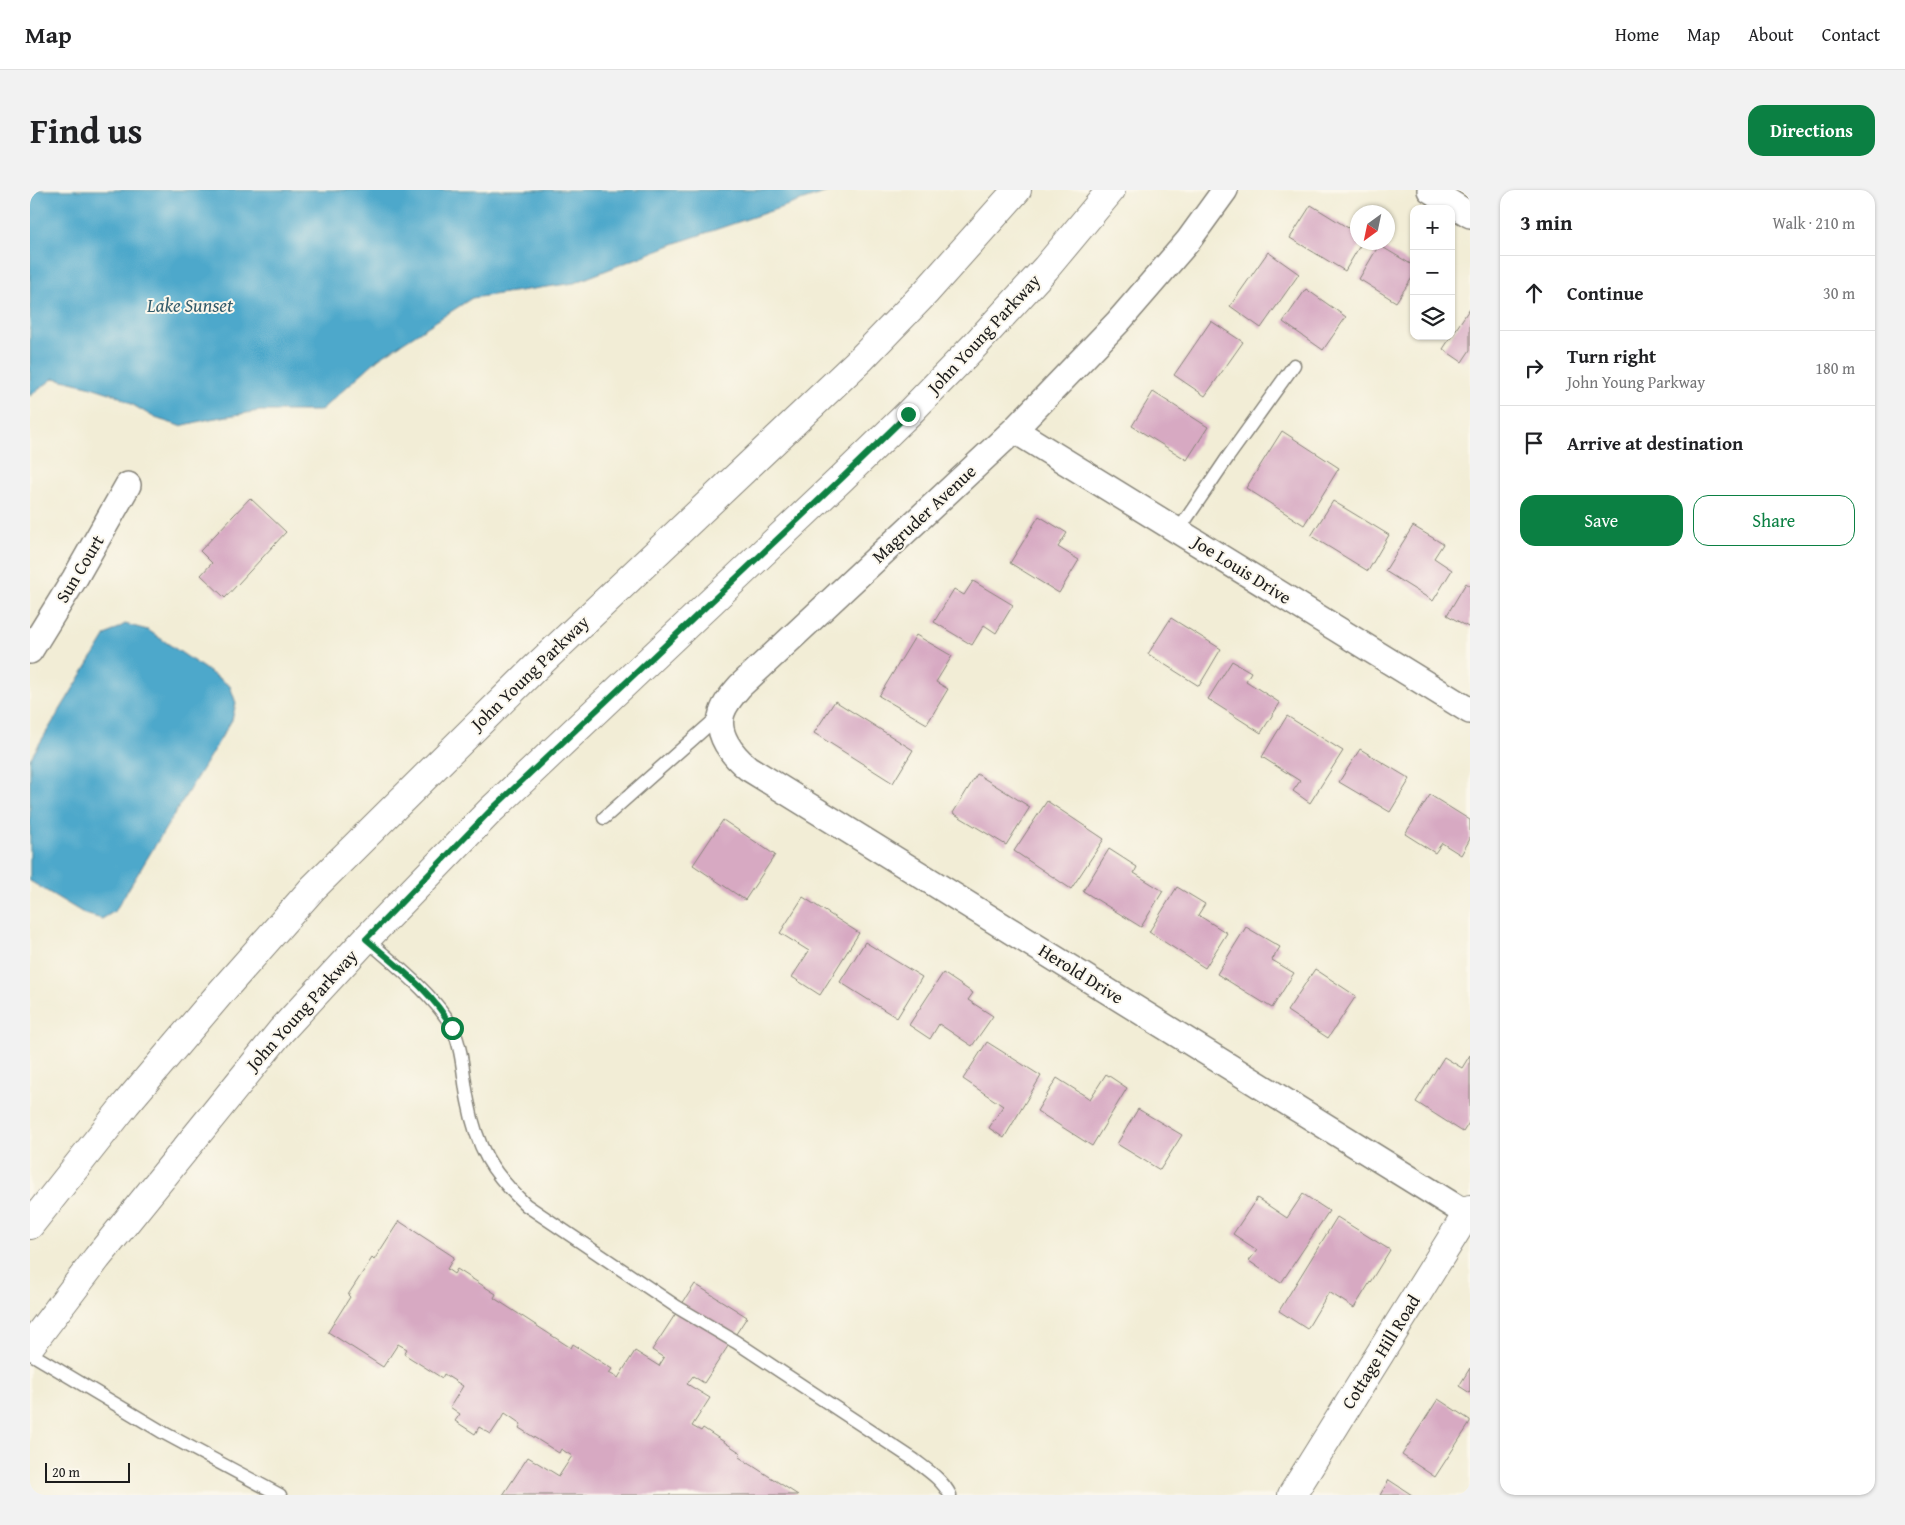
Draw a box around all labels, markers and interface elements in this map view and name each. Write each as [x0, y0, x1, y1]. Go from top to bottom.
text: Map [25, 17, 72, 52]
text: Home [1615, 21, 1659, 48]
text: Map [1687, 21, 1720, 48]
text: About [1748, 21, 1794, 48]
text: Contact [1822, 21, 1880, 48]
text: Find us [30, 105, 143, 156]
button: Directions [1748, 105, 1875, 156]
north arrow [1350, 205, 1395, 250]
map controls [1410, 205, 1455, 340]
button: + [1410, 205, 1455, 250]
text: 3 min [1520, 207, 1572, 238]
text: Walk · 210 m [1772, 211, 1855, 235]
button: − [1410, 250, 1455, 295]
street label: John Young Parkway [919, 268, 1047, 401]
icon: ahead [1520, 279, 1548, 307]
text: Continue [1567, 279, 1644, 307]
text: 30 m [1823, 281, 1855, 305]
water label: Lake Sunset [146, 291, 234, 319]
button: layers [1410, 295, 1455, 340]
text: Turn right [1567, 342, 1656, 370]
icon: right [1520, 354, 1548, 382]
text: 180 m [1815, 356, 1855, 380]
text: John Young Parkway [1567, 370, 1705, 394]
route end [897, 403, 920, 426]
icon: arrive [1520, 429, 1548, 457]
text: Arrive at destination [1567, 429, 1743, 457]
street label: Magruder Avenue [865, 458, 982, 569]
button: Save [1520, 495, 1683, 546]
button: Share [1693, 495, 1855, 546]
street label: Joe Louis Drive [1186, 528, 1297, 611]
street label: Sun Court [49, 529, 111, 608]
street label: John Young Parkway [463, 609, 595, 738]
street label: Herold Drive [1034, 937, 1129, 1010]
street label: John Young Parkway [238, 943, 364, 1078]
route start [441, 1017, 464, 1040]
street label: Cottage Hill Road [1335, 1289, 1427, 1414]
scale bar [45, 1460, 130, 1483]
text: 20 m [52, 1462, 80, 1482]

